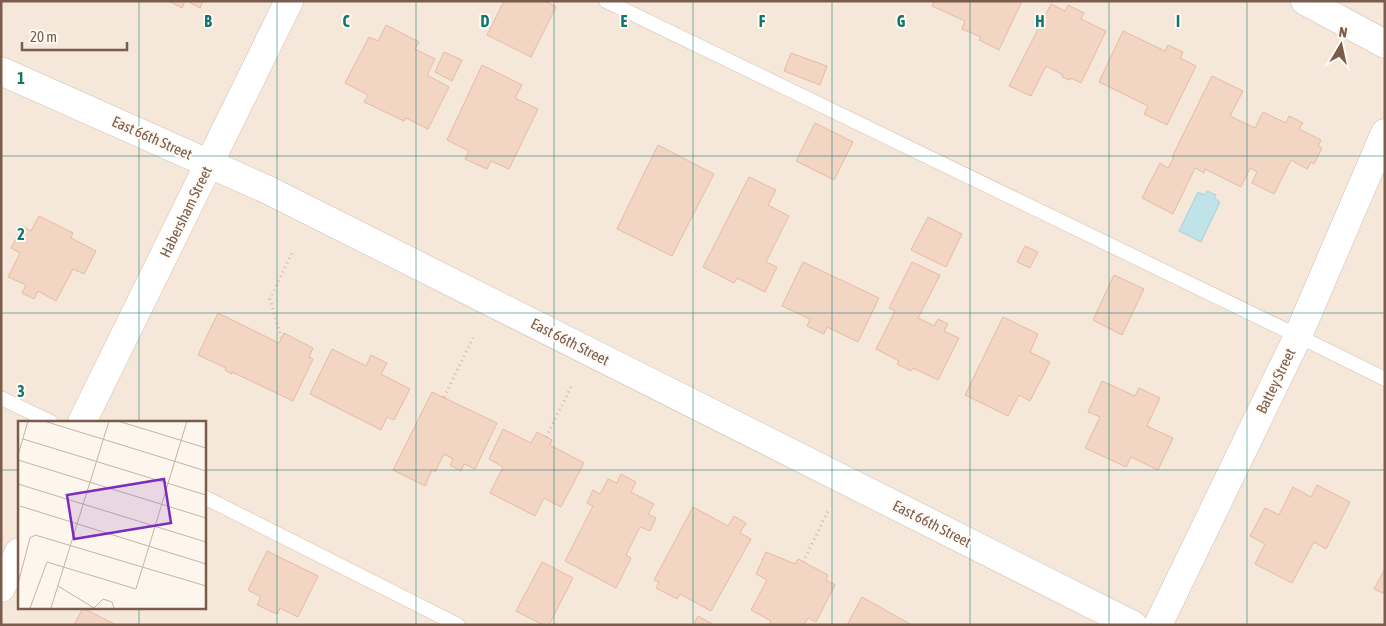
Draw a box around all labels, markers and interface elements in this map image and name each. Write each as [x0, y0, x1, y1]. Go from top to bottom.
text: B [204, 12, 212, 30]
text: C [342, 12, 350, 30]
text: D [481, 12, 490, 30]
text: E [621, 12, 628, 30]
text: F [759, 12, 766, 30]
text: G [897, 12, 906, 30]
text: H [1035, 12, 1045, 30]
text: I [1176, 12, 1180, 30]
scale bar [22, 20, 128, 52]
north arrow [1316, 20, 1366, 70]
text: N [1338, 24, 1348, 41]
text: 20 m [30, 28, 57, 45]
text: 1 [17, 69, 25, 87]
street label: East 66th Street [110, 112, 195, 163]
street label: Habersham Street [156, 163, 215, 260]
text: 2 [17, 225, 25, 243]
street label: East 66th Street [528, 315, 612, 369]
street label: Battey Street [1252, 345, 1299, 416]
text: 3 [17, 382, 25, 400]
inset map [18, 421, 205, 608]
street label: East 66th Street [890, 497, 974, 551]

